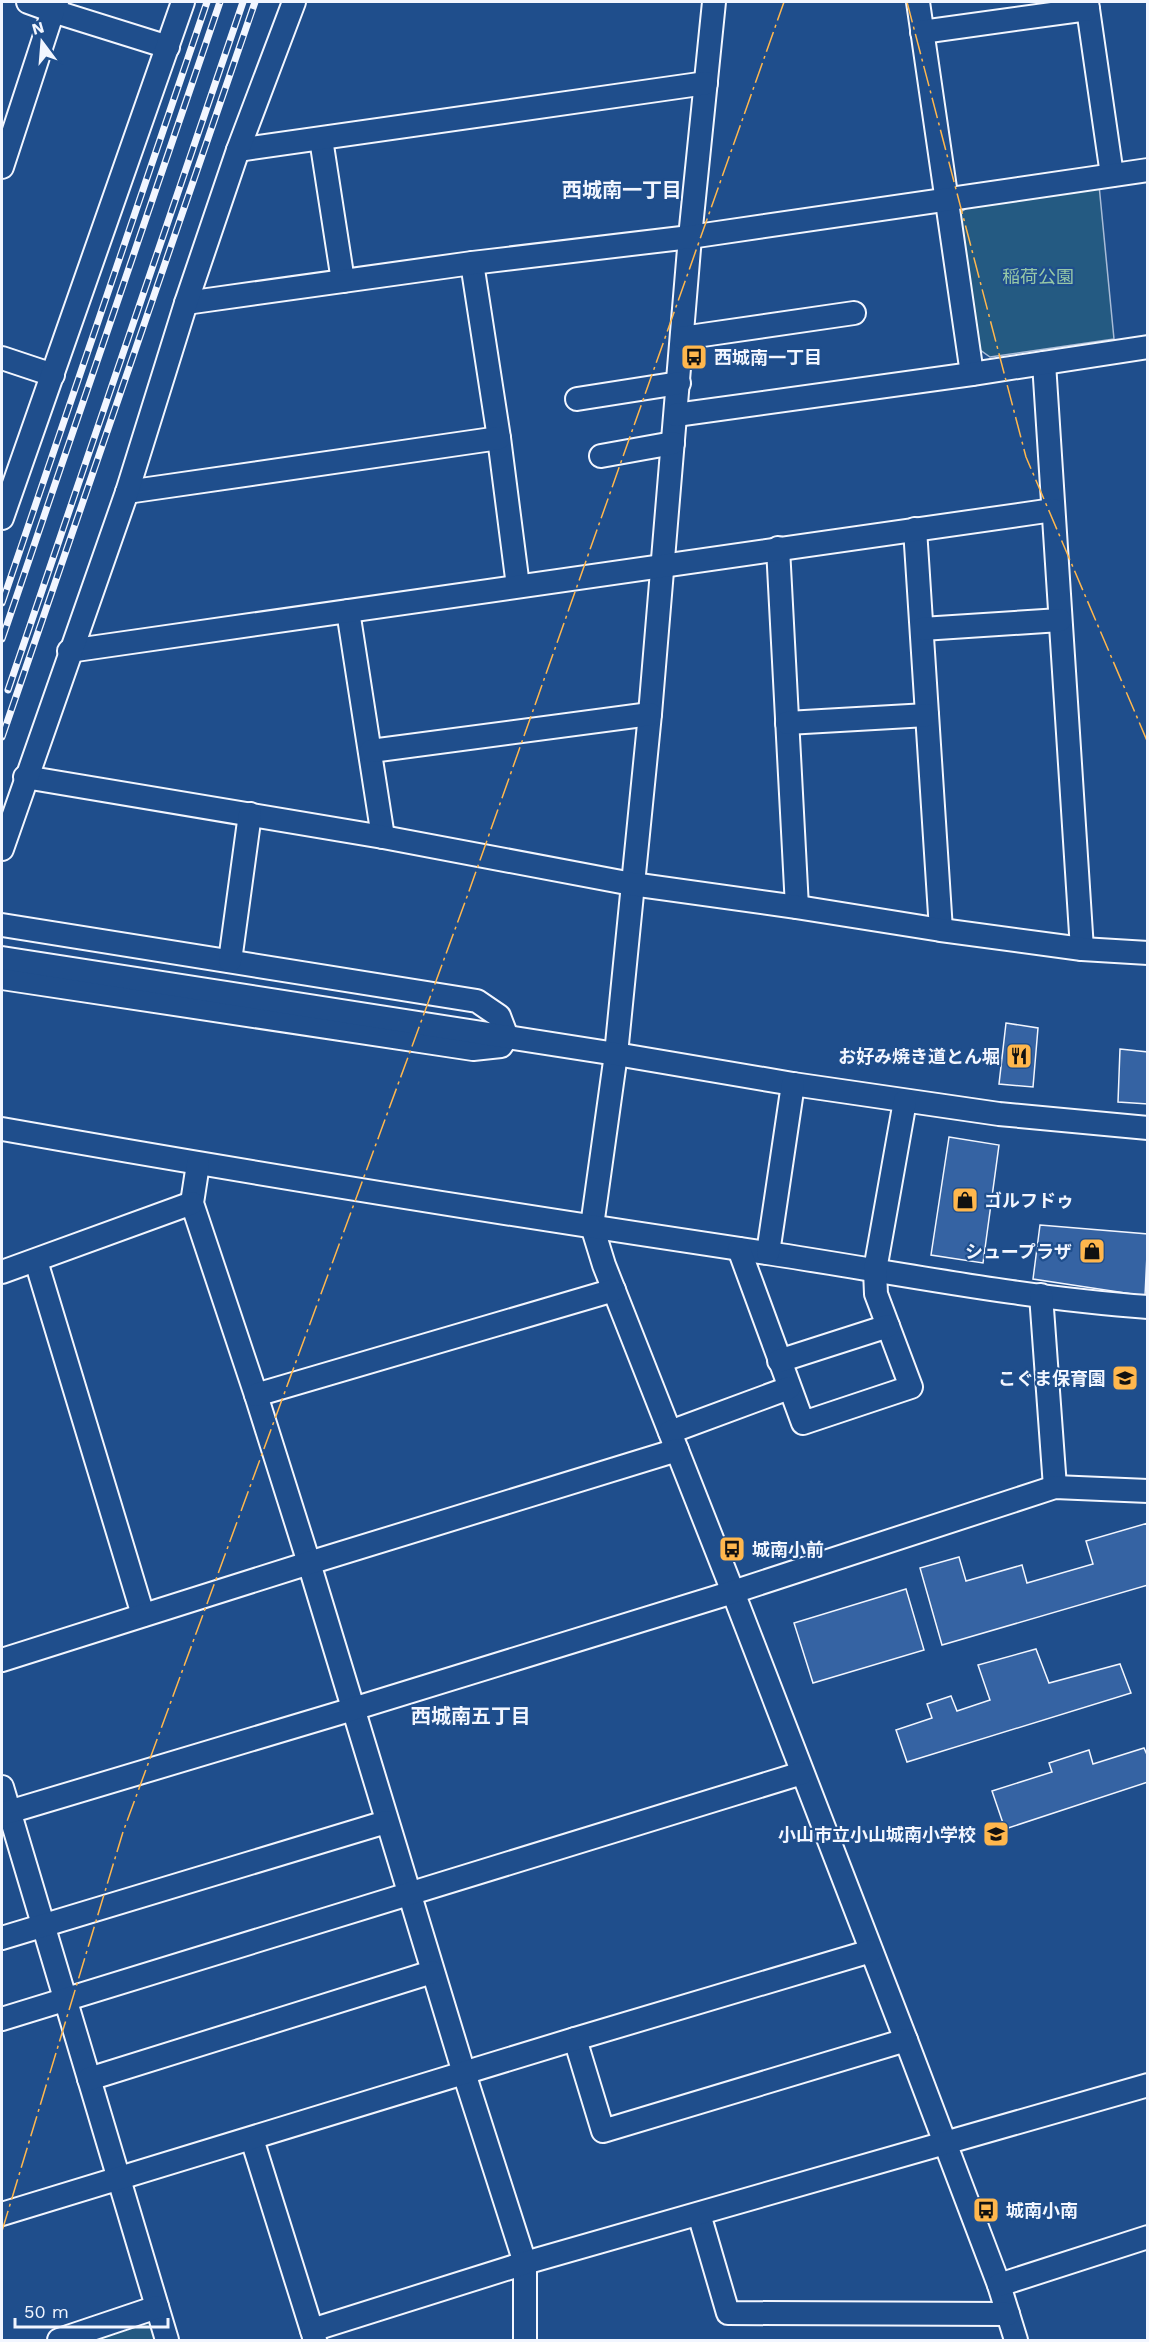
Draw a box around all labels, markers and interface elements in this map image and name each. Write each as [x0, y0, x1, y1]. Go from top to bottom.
north arrow [12, 12, 72, 72]
text: N [30, 17, 46, 39]
district label: 西城南一丁目 [562, 178, 682, 202]
park label: 稲荷公園 [1002, 266, 1074, 287]
bus stop icon: 西城南一丁目 [679, 342, 709, 372]
place label: 西城南一丁目 [714, 347, 822, 368]
restaurant icon: お好み焼き道とん堀 [1004, 1041, 1034, 1071]
place label: お好み焼き道とん堀 [838, 1046, 1000, 1067]
shop icon: ゴルフドゥ [950, 1185, 980, 1215]
place label: ゴルフドゥ [984, 1190, 1074, 1211]
shop icon: シュープラザ [1077, 1236, 1107, 1266]
place label: シュープラザ [965, 1241, 1072, 1262]
school or university icon: こぐま保育園 [1110, 1363, 1140, 1393]
place label: こぐま保育園 [998, 1368, 1106, 1389]
bus stop icon: 城南小前 [717, 1534, 747, 1564]
place label: 城南小前 [752, 1539, 824, 1560]
district label: 西城南五丁目 [411, 1704, 531, 1728]
school or university icon: 小山市立小山城南小学校 [981, 1819, 1011, 1849]
place label: 小山市立小山城南小学校 [778, 1824, 976, 1845]
bus stop icon: 城南小南 [971, 2195, 1001, 2225]
place label: 城南小南 [1006, 2200, 1078, 2221]
scale bar [15, 2291, 168, 2329]
text: 50 m [24, 2301, 69, 2322]

